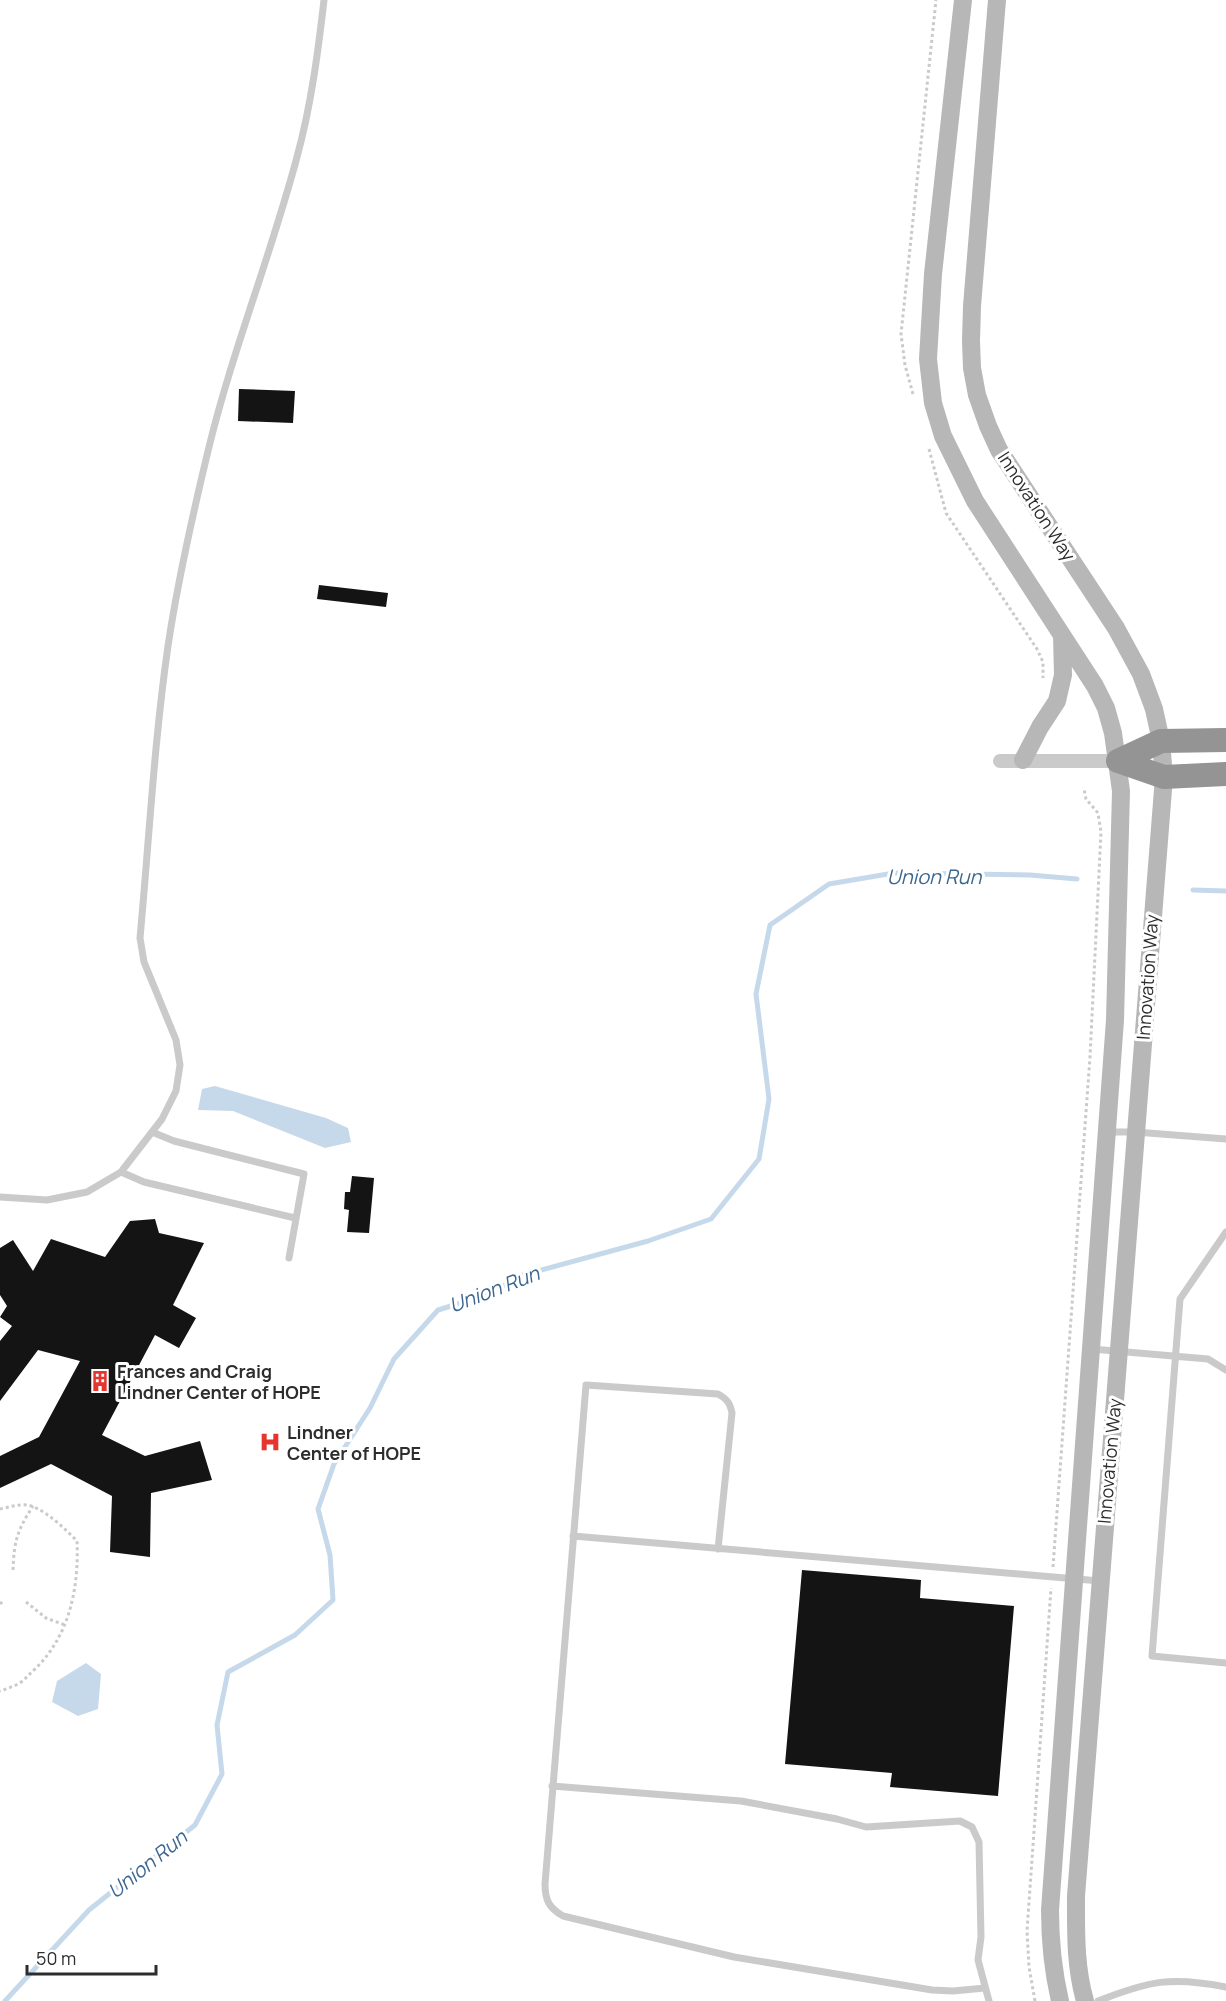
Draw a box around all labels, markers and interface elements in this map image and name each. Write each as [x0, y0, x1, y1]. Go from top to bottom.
street label: Innovation Way [993, 447, 1082, 566]
water label: Union Run [887, 863, 982, 890]
street label: Innovation Way [1131, 913, 1163, 1041]
water label: Union Run [445, 1259, 544, 1319]
place label: Frances and Craig Lindner Center of HOPE [117, 1359, 321, 1404]
building icon: Frances and Craig Lindner Center of HOPE [88, 1369, 112, 1393]
street label: Innovation Way [1092, 1397, 1126, 1525]
place label: Lindner Center of HOPE [287, 1420, 421, 1465]
hospital icon: Lindner Center of HOPE [258, 1430, 282, 1454]
water label: Union Run [102, 1823, 193, 1904]
scale bar [27, 1938, 156, 1976]
text: 50 m [36, 1946, 76, 1970]

